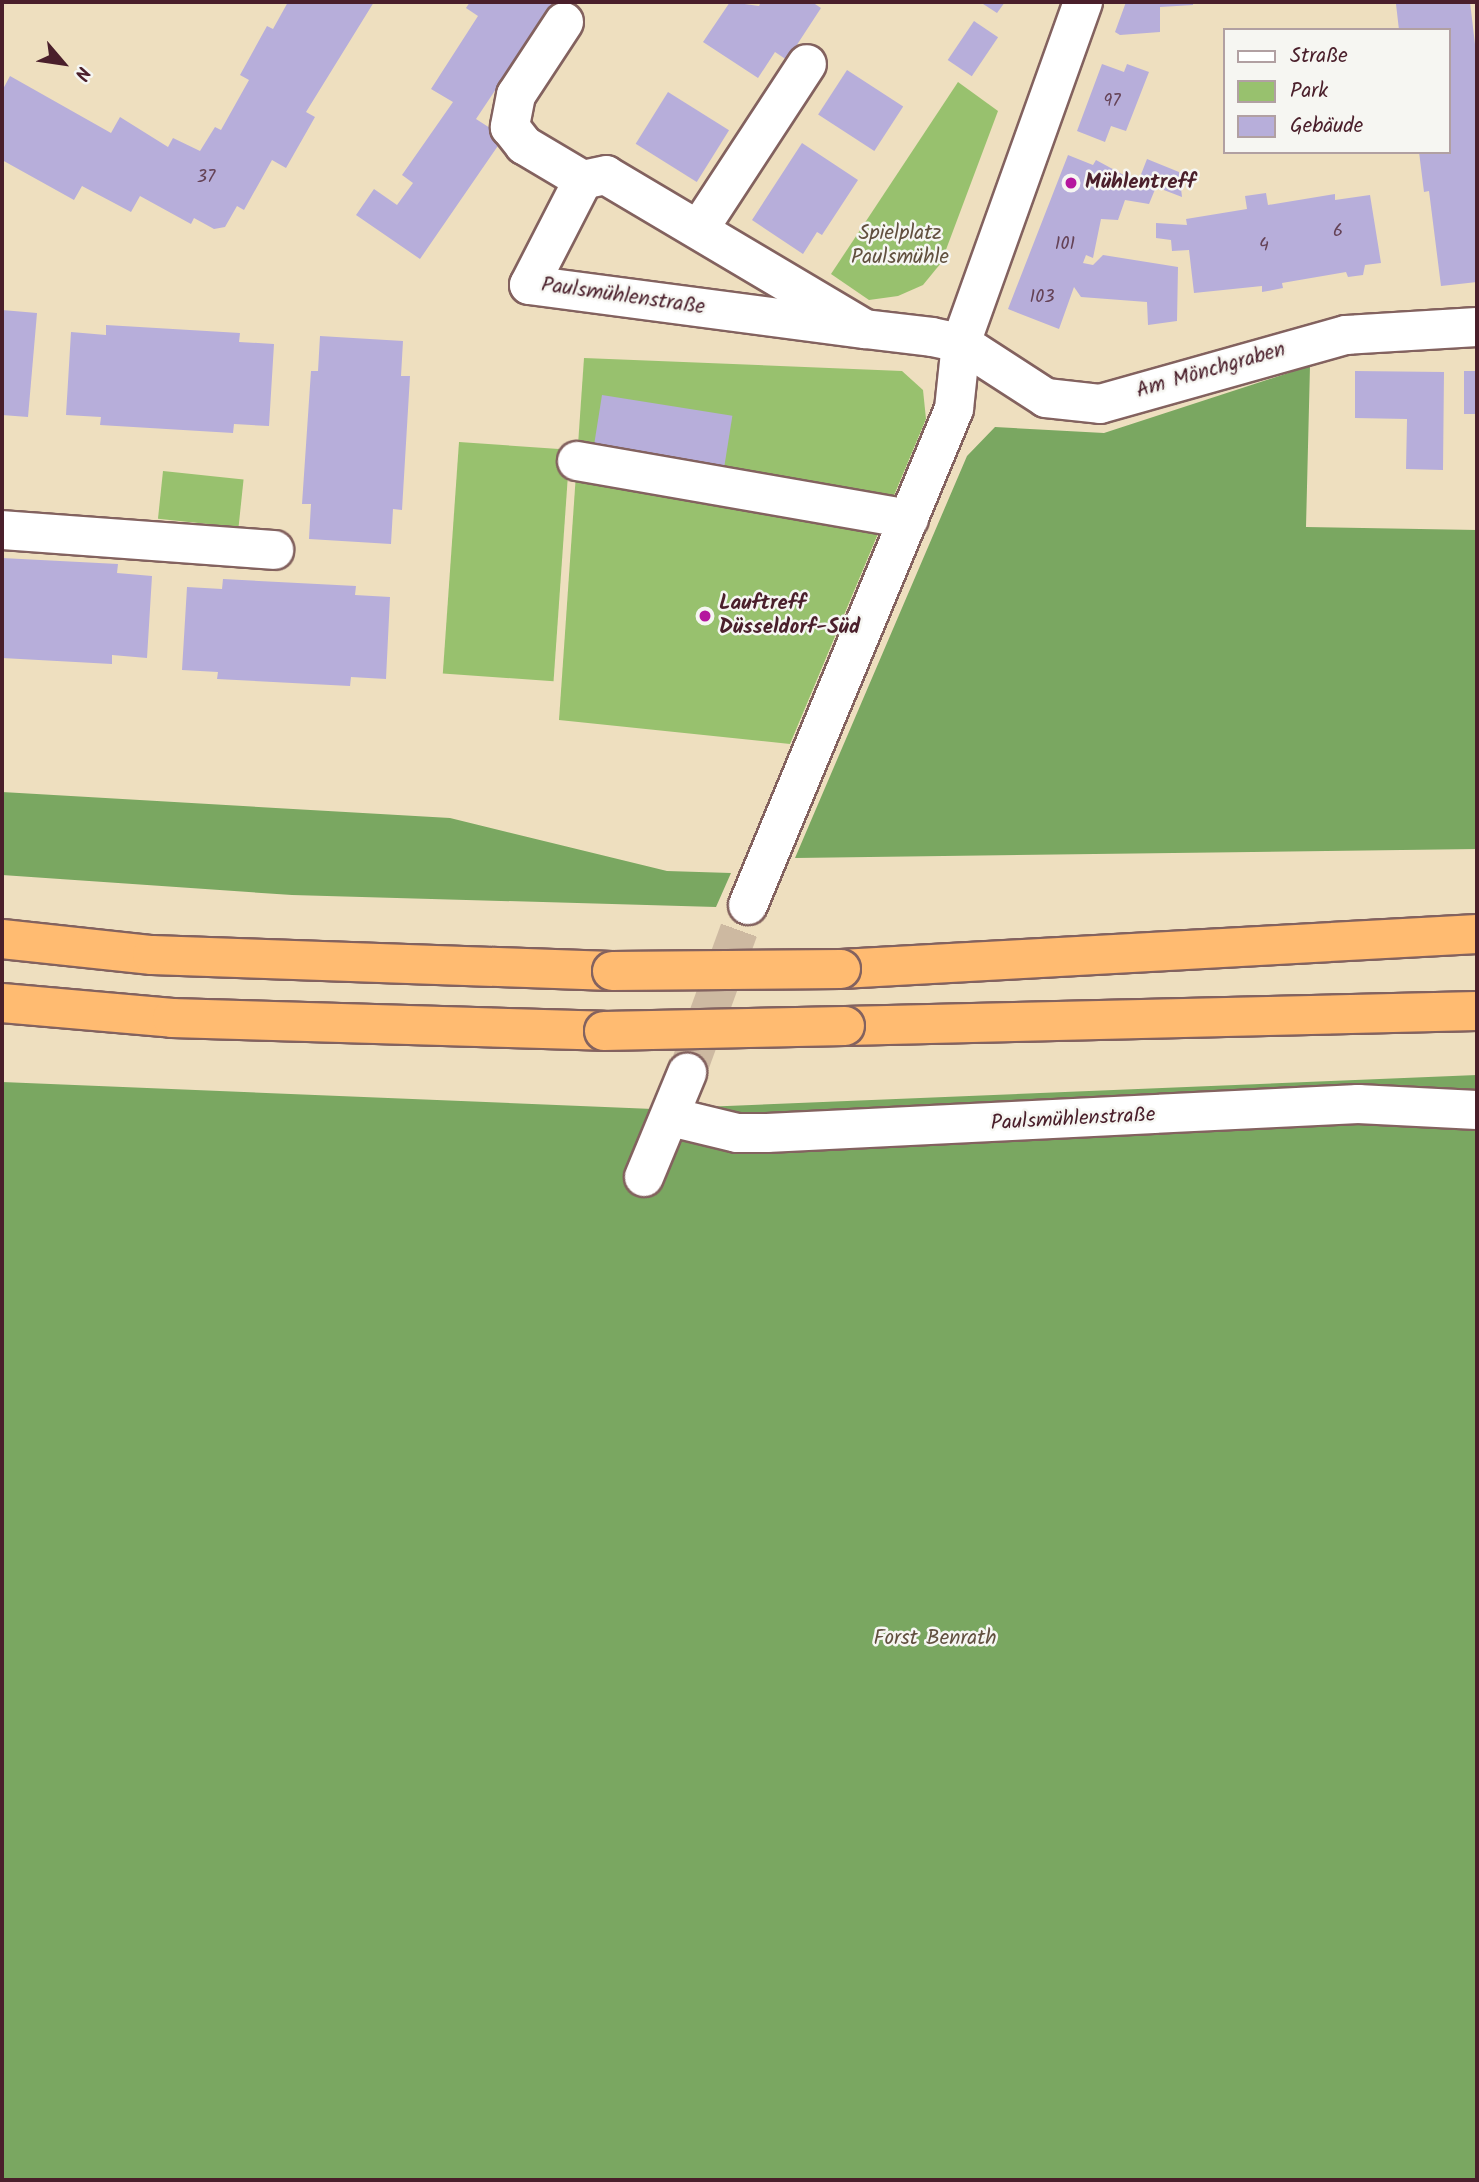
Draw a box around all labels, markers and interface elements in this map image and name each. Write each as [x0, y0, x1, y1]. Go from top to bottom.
north arrow [28, 28, 98, 98]
legend [1224, 28, 1451, 154]
text: Straße [1290, 40, 1348, 73]
text: N [65, 61, 97, 86]
text: Park [1290, 75, 1328, 108]
house number: 97 [1103, 91, 1121, 113]
text: Gebäude [1290, 110, 1363, 143]
house number: 37 [197, 167, 215, 189]
place label: Mühlentreff [1085, 170, 1196, 196]
marker: Mühlentreff [1063, 175, 1079, 191]
park label: Spielplatz Paulsmühle [851, 221, 949, 271]
house number: 6 [1333, 221, 1343, 243]
house number: 101 [1055, 234, 1075, 256]
house number: 4 [1259, 235, 1269, 257]
street label: Paulsmühlenstraße [540, 273, 706, 321]
house number: 103 [1030, 287, 1054, 309]
street label: Am Mönchgraben [1133, 338, 1289, 404]
place label: Lauftreff Düsseldorf-Süd [719, 591, 860, 641]
marker: Lauftreff Düsseldorf-Süd [697, 608, 713, 624]
street label: Paulsmühlenstraße [990, 1103, 1156, 1137]
park label: Forst Benrath [873, 1626, 997, 1652]

